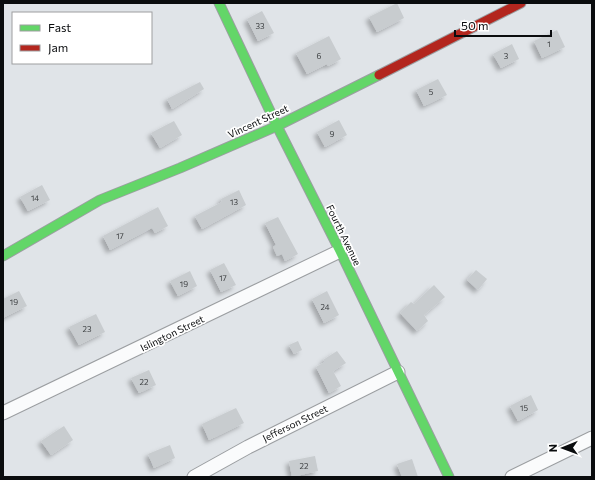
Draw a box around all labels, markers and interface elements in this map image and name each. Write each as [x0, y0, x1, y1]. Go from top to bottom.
legend [12, 12, 152, 64]
scale bar [455, 12, 551, 38]
text: 50 m [461, 18, 489, 32]
text: Fast [48, 20, 71, 34]
house number: 33 [255, 21, 265, 31]
house number: 1 [547, 39, 551, 49]
text: Jam [48, 40, 68, 55]
house number: 6 [317, 51, 322, 61]
house number: 3 [504, 51, 509, 61]
house number: 5 [429, 87, 434, 97]
street label: Vincent Street [226, 102, 290, 140]
house number: 9 [330, 129, 335, 139]
house number: 14 [31, 193, 39, 203]
house number: 13 [230, 197, 238, 207]
street label: Fourth Avenue [324, 203, 364, 267]
house number: 17 [116, 231, 124, 241]
house number: 17 [219, 273, 227, 283]
house number: 19 [180, 279, 188, 289]
house number: 19 [10, 297, 18, 307]
house number: 24 [320, 302, 330, 312]
street label: Islington Street [138, 312, 206, 354]
house number: 23 [83, 324, 92, 334]
house number: 22 [140, 377, 149, 387]
street label: Jefferson Street [260, 402, 330, 444]
house number: 15 [520, 403, 528, 413]
north arrow [543, 428, 583, 468]
text: N [546, 444, 559, 452]
house number: 22 [300, 461, 309, 471]

